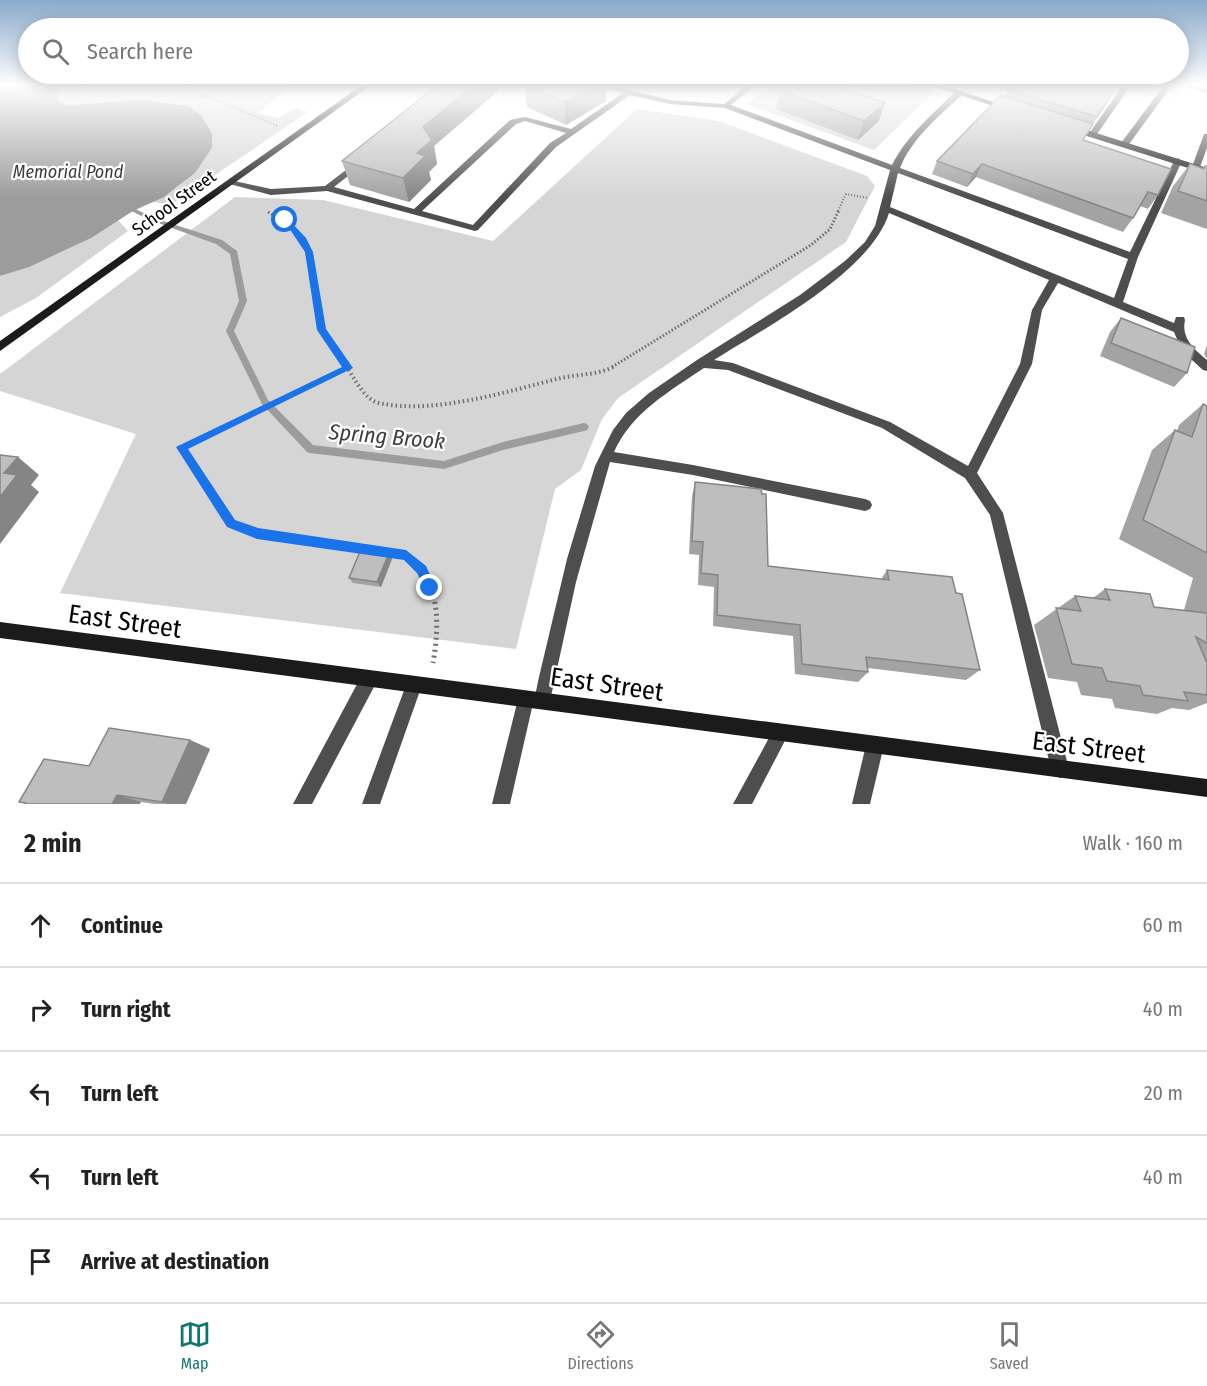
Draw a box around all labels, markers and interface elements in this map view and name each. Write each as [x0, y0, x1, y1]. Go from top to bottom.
search box [18, 18, 1189, 84]
icon: search [39, 35, 72, 68]
text: Search here [87, 38, 193, 65]
water label: Memorial Pond [13, 161, 124, 183]
street label: School Street [128, 165, 220, 241]
route start [271, 206, 297, 232]
water label: Spring Brook [327, 418, 446, 455]
route end [416, 574, 442, 600]
street label: East Street [66, 598, 184, 645]
street label: East Street [548, 661, 666, 708]
street label: East Street [1030, 725, 1148, 770]
text: 2 min [24, 828, 82, 859]
text: Walk · 160 m [1083, 831, 1183, 855]
icon: ahead [24, 909, 57, 942]
text: Continue [81, 912, 163, 939]
text: 60 m [1143, 913, 1183, 937]
icon: right [24, 993, 57, 1026]
text: Turn right [81, 996, 170, 1023]
text: 40 m [1143, 997, 1183, 1021]
icon: left [24, 1077, 57, 1110]
text: Turn left [81, 1080, 159, 1107]
text: 20 m [1144, 1081, 1183, 1105]
icon: left [24, 1161, 57, 1194]
text: Turn left [81, 1164, 159, 1191]
text: 40 m [1143, 1165, 1183, 1189]
icon: arrive [24, 1245, 57, 1278]
text: Arrive at destination [81, 1248, 269, 1275]
tab: Map [178, 1318, 211, 1373]
tab: Directions [567, 1318, 634, 1373]
tab: Saved [990, 1318, 1029, 1373]

